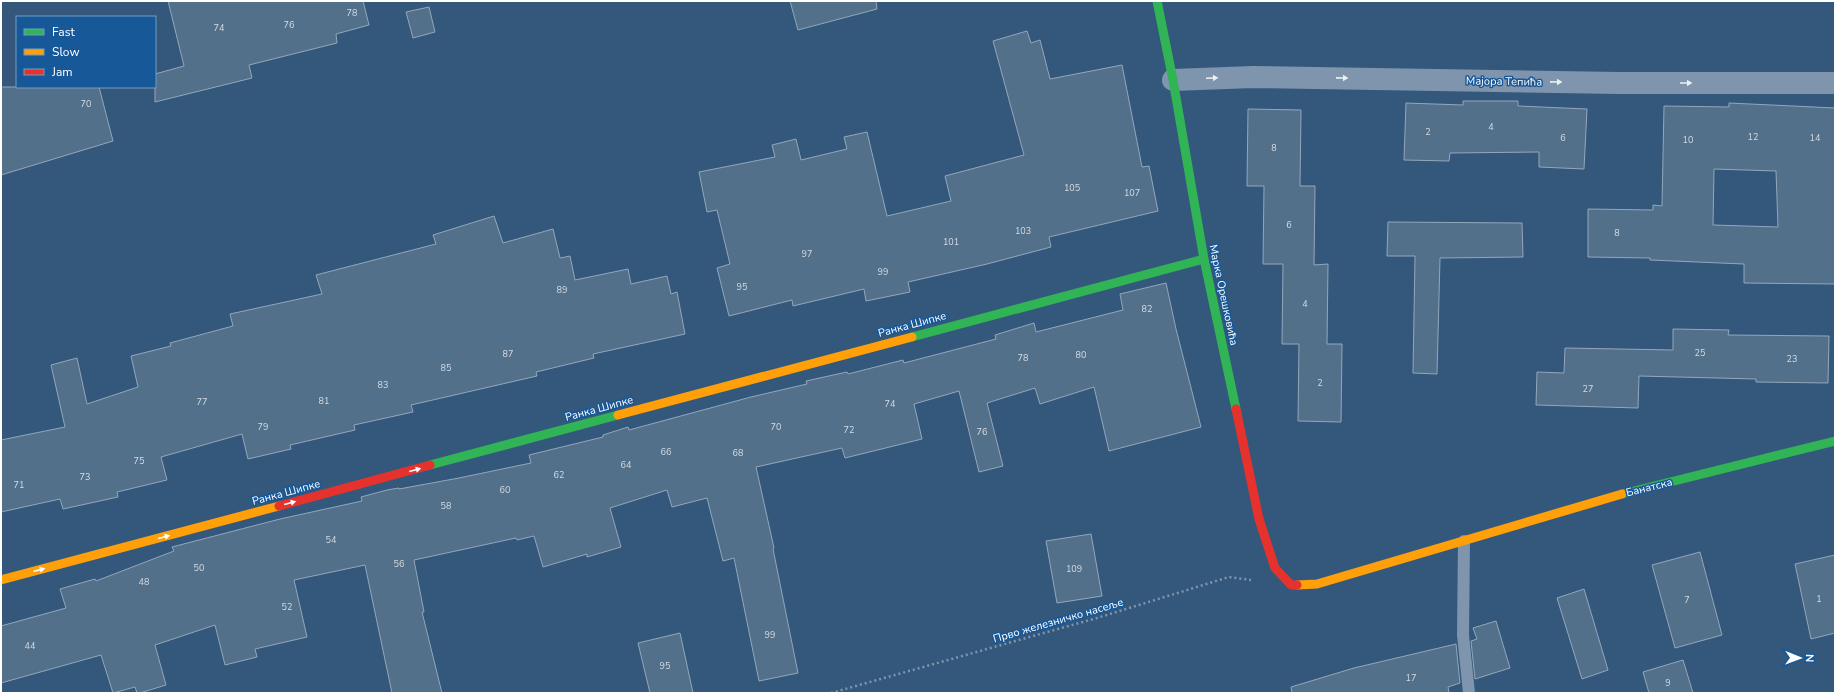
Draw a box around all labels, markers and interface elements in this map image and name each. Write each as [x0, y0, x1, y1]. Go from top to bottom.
house number: 78 [347, 7, 357, 19]
legend [16, 16, 156, 88]
house number: 76 [284, 19, 294, 31]
house number: 74 [214, 22, 225, 34]
text: Fast [52, 24, 75, 40]
text: Slow [52, 44, 80, 60]
text: Jam [51, 64, 73, 80]
street label: Мајора Тепића [1466, 73, 1542, 90]
one-way arrow [1206, 75, 1219, 81]
one-way arrow [1336, 75, 1349, 81]
one-way arrow [1550, 79, 1563, 85]
one-way arrow [1680, 80, 1693, 86]
house number: 70 [81, 98, 91, 110]
house number: 4 [1488, 121, 1494, 133]
house number: 2 [1425, 126, 1431, 138]
house number: 12 [1748, 131, 1758, 143]
house number: 6 [1560, 132, 1566, 144]
house number: 14 [1810, 132, 1821, 144]
house number: 10 [1683, 134, 1693, 146]
house number: 8 [1271, 142, 1277, 154]
house number: 105 [1064, 182, 1080, 194]
house number: 107 [1124, 187, 1140, 199]
house number: 6 [1286, 219, 1292, 231]
house number: 103 [1015, 225, 1031, 237]
house number: 8 [1614, 227, 1620, 239]
house number: 101 [943, 236, 959, 248]
street label: Марка Орешковића [1205, 243, 1242, 347]
house number: 97 [802, 248, 812, 260]
house number: 99 [878, 266, 888, 278]
house number: 95 [737, 281, 747, 293]
house number: 89 [557, 284, 567, 296]
house number: 4 [1302, 298, 1308, 310]
house number: 82 [1142, 303, 1152, 315]
street label: Ранка Шипке [876, 308, 948, 341]
house number: 25 [1695, 347, 1705, 359]
house number: 87 [503, 348, 513, 360]
house number: 80 [1076, 349, 1086, 361]
house number: 78 [1018, 352, 1028, 364]
house number: 23 [1787, 353, 1797, 365]
house number: 85 [441, 362, 451, 374]
house number: 2 [1317, 377, 1323, 389]
house number: 83 [378, 379, 388, 391]
house number: 27 [1583, 383, 1593, 395]
street label: Ранка Шипке [563, 392, 635, 425]
house number: 81 [319, 395, 329, 407]
house number: 77 [197, 396, 207, 408]
house number: 74 [885, 398, 896, 410]
house number: 79 [258, 421, 268, 433]
house number: 70 [771, 421, 781, 433]
house number: 72 [844, 424, 854, 436]
house number: 76 [977, 426, 987, 438]
house number: 66 [661, 446, 671, 458]
house number: 68 [733, 447, 743, 459]
house number: 75 [134, 455, 144, 467]
house number: 64 [621, 459, 632, 471]
one-way arrow [409, 466, 422, 472]
house number: 62 [554, 469, 564, 481]
house number: 73 [80, 471, 90, 483]
street label: Банатска [1624, 474, 1674, 500]
street label: Ранка Шипке [250, 476, 322, 509]
house number: 71 [14, 479, 24, 491]
house number: 60 [500, 484, 510, 496]
one-way arrow [284, 500, 296, 506]
house number: 58 [441, 500, 451, 512]
one-way arrow [159, 534, 171, 540]
house number: 54 [326, 534, 337, 546]
house number: 56 [394, 558, 404, 570]
house number: 50 [194, 562, 204, 574]
house number: 109 [1066, 563, 1082, 575]
one-way arrow [32, 567, 45, 573]
house number: 48 [139, 576, 149, 588]
house number: 1 [1816, 593, 1822, 605]
house number: 7 [1684, 594, 1690, 606]
street label: Прво железничко насеље [991, 595, 1125, 646]
house number: 52 [282, 601, 292, 613]
house number: 99 [765, 629, 775, 641]
north arrow [1780, 638, 1820, 678]
house number: 44 [25, 640, 36, 652]
text: N [1802, 654, 1817, 662]
house number: 95 [660, 660, 670, 672]
house number: 17 [1406, 672, 1416, 684]
house number: 9 [1665, 677, 1671, 689]

